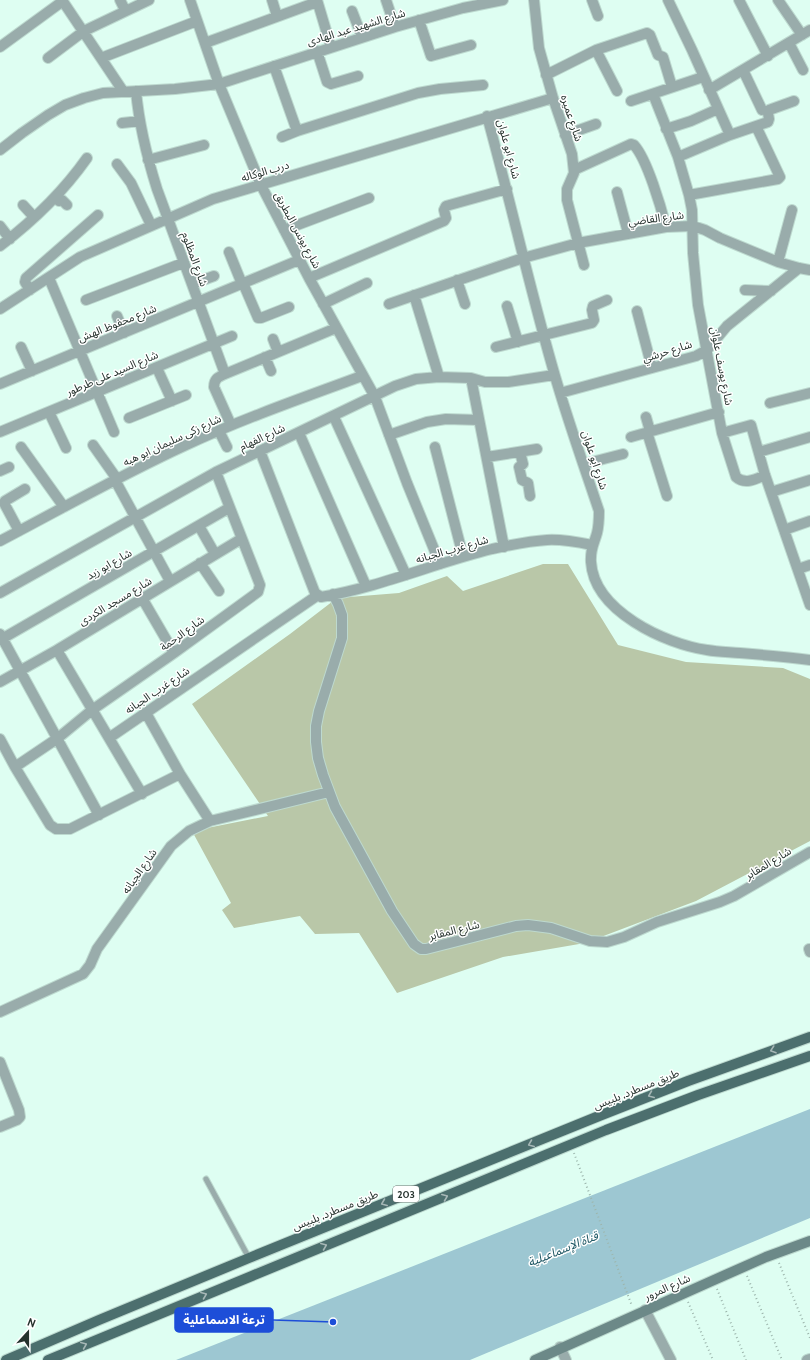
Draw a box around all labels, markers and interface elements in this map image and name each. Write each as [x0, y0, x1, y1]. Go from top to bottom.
street label: شارع الشهيد عبد الهادى [305, 5, 408, 50]
street label: شارع عميره [557, 93, 586, 144]
street label: شارع ابو علوان [493, 118, 524, 181]
street label: درب الوكاله [239, 157, 291, 185]
street label: شارع يونس البطريق [271, 189, 324, 272]
street label: شارع القاضي [627, 208, 685, 231]
street label: شارع المظلوم [178, 230, 212, 289]
street label: شارع محفوظ الهش [76, 301, 159, 346]
street label: شارع يوسف علوان [707, 326, 737, 407]
street label: شارع حرشي [641, 337, 695, 368]
street label: شارع السيد على طرطور [63, 347, 161, 400]
street label: شارع زكى سليمان ابو هبه [121, 411, 224, 470]
street label: شارع الفهام [237, 420, 288, 455]
street label: شارع ابو علوان [578, 429, 611, 492]
street label: شارع غرب الجبانه [414, 532, 491, 567]
street label: شارع ابو زيد [84, 545, 135, 583]
street label: شارع مسجد الكردى [76, 573, 155, 629]
street label: شارع الرحمة [157, 612, 208, 655]
street label: شارع غرب الجبانه [122, 663, 193, 718]
street label: شارع المقابر [741, 843, 795, 884]
street label: شارع الجبانه [118, 846, 161, 897]
street label: شارع المقابر [426, 917, 481, 944]
one-way arrow [770, 1045, 777, 1054]
street label: طريق مسطرد, بلبيس [591, 1065, 681, 1113]
one-way arrow [648, 1091, 655, 1099]
one-way arrow [527, 1139, 534, 1147]
street label: طريق مسطرد, بلبيس [290, 1186, 380, 1234]
road number: 203 [393, 1186, 419, 1202]
one-way arrow [441, 1193, 448, 1201]
one-way arrow [381, 1198, 389, 1206]
water label: قناة الإسماعيلية [526, 1227, 602, 1270]
one-way arrow [320, 1243, 328, 1251]
street label: شارع المرور [641, 1270, 693, 1305]
one-way arrow [200, 1292, 207, 1300]
callout: ترعة الاسماعلية [175, 1308, 273, 1332]
north arrow [8, 1312, 48, 1352]
text: ترعة الاسماعلية [183, 1312, 265, 1327]
text: N [25, 1315, 38, 1331]
one-way arrow [80, 1341, 87, 1349]

